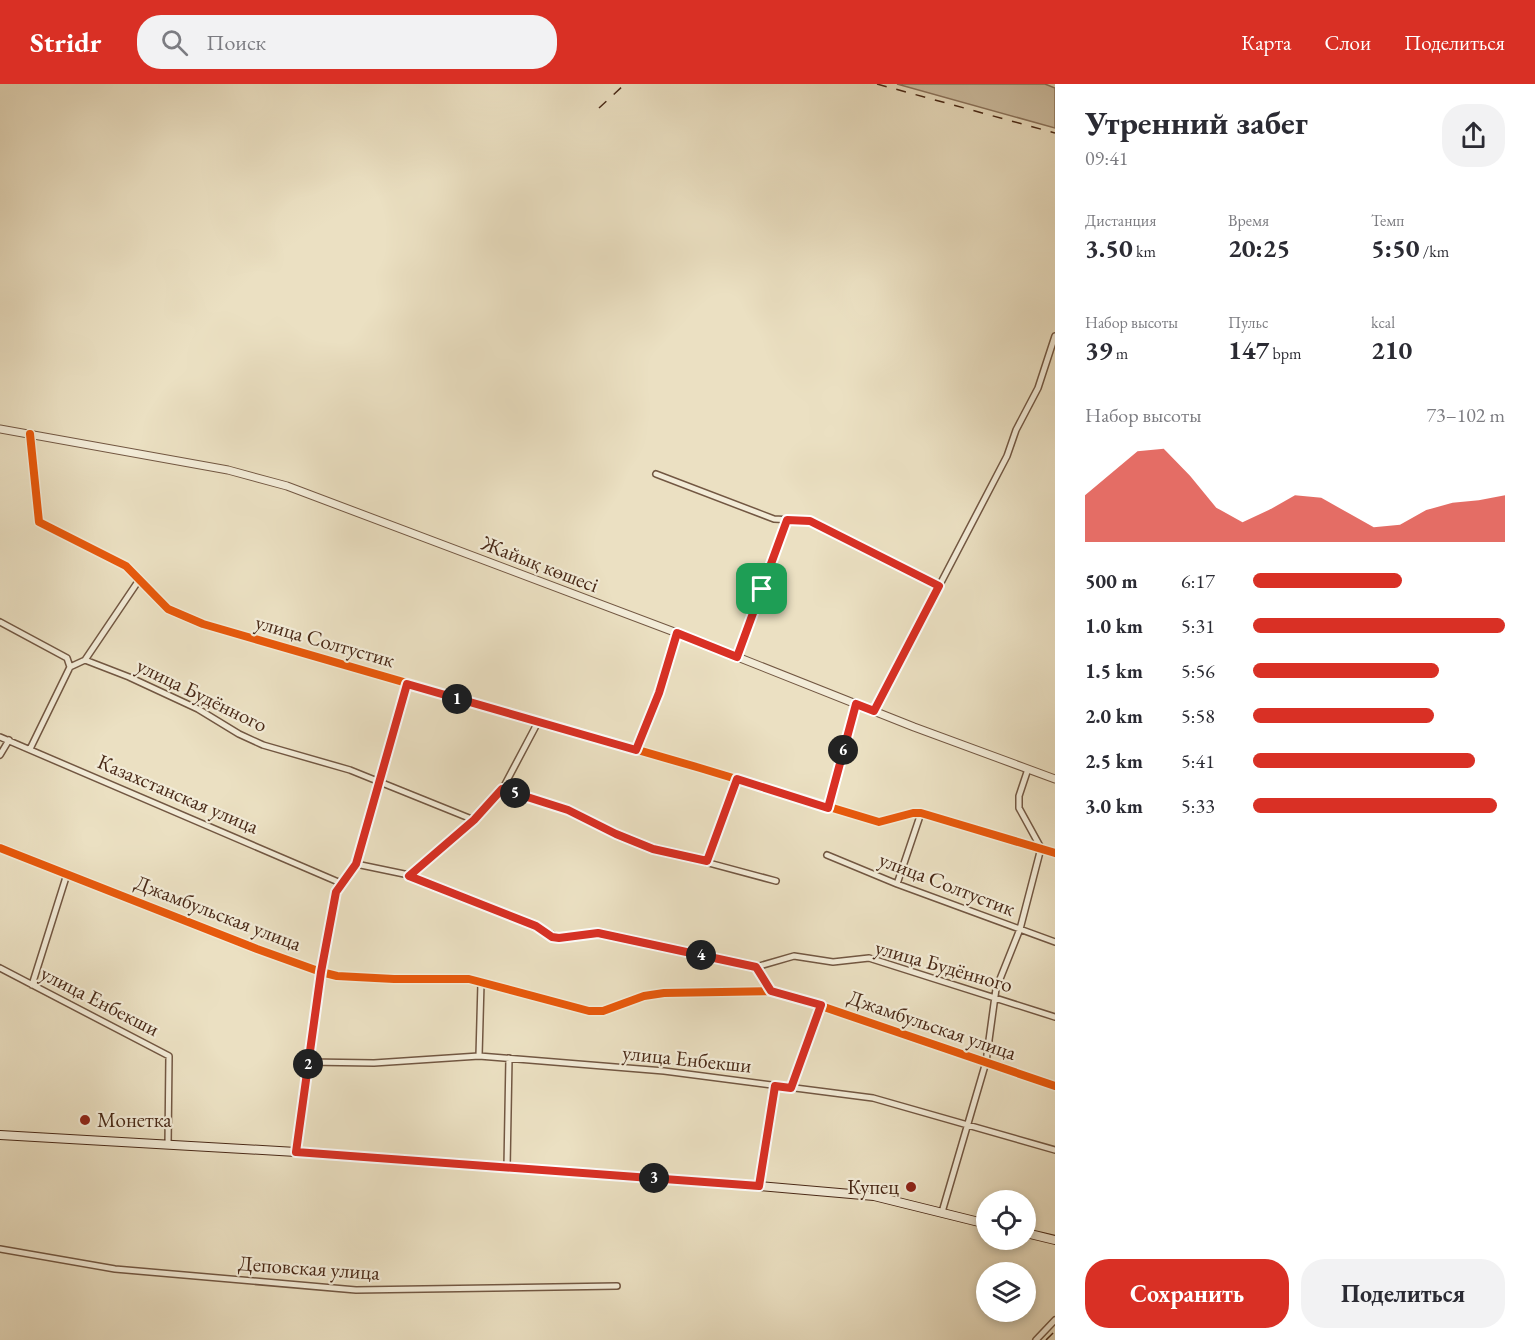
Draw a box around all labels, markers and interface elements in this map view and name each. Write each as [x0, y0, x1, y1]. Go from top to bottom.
search box [137, 15, 557, 69]
text: Stridr [30, 24, 101, 60]
icon: search [158, 26, 191, 59]
text: Поиск [206, 28, 266, 57]
text: Карта [1241, 29, 1291, 56]
text: Слои [1324, 29, 1371, 56]
text: Поделиться [1404, 29, 1505, 56]
text: Утренний забег [1085, 101, 1308, 144]
button: share [1442, 104, 1505, 167]
text: 09:41 [1085, 145, 1128, 171]
text: Дистанция [1085, 210, 1156, 231]
text: Время [1228, 210, 1269, 231]
text: Темп [1371, 210, 1404, 231]
text: 3.50 [1085, 231, 1133, 265]
text: 20:25 [1228, 231, 1290, 265]
text: 5:50 [1371, 231, 1420, 265]
text: km [1133, 241, 1156, 262]
text: /km [1420, 241, 1449, 262]
text: Набор высоты [1085, 312, 1178, 333]
text: Пульс [1228, 312, 1269, 333]
text: kcal [1371, 312, 1395, 333]
text: 39 [1085, 333, 1113, 367]
text: 147 [1228, 333, 1269, 367]
text: 210 [1371, 333, 1412, 367]
text: m [1113, 343, 1128, 364]
text: bpm [1269, 343, 1301, 364]
text: Набор высоты [1085, 402, 1201, 428]
text: 73–102 m [1426, 402, 1505, 428]
street label: Жайық көшесі [477, 528, 603, 598]
pin [736, 563, 787, 614]
text: 500 m [1085, 568, 1138, 594]
text: 6:17 [1181, 568, 1215, 594]
icon: arrive [745, 572, 778, 605]
street label: улица Солтустик [252, 608, 398, 673]
text: 1.0 km [1085, 613, 1143, 639]
text: 5:31 [1181, 613, 1215, 639]
street label: улица Будённого [132, 651, 272, 738]
text: 1.5 km [1085, 658, 1143, 684]
text: 5:56 [1181, 658, 1215, 684]
pin: 1 [442, 684, 472, 714]
text: 1 [453, 688, 461, 709]
text: 2.0 km [1085, 703, 1143, 729]
text: 5:58 [1181, 703, 1215, 729]
pin: 6 [828, 735, 858, 765]
text: 6 [839, 739, 847, 760]
street label: Казахстанская улица [94, 747, 263, 840]
text: 2.5 km [1085, 748, 1143, 774]
text: 5:41 [1181, 748, 1215, 774]
pin: 5 [500, 778, 530, 808]
text: 5 [511, 782, 519, 803]
text: 3.0 km [1085, 793, 1143, 819]
text: 5:33 [1181, 793, 1215, 819]
street label: улица Солтустик [875, 845, 1019, 922]
street label: Джамбульская улица [131, 868, 306, 957]
street label: улица Будённого [872, 933, 1016, 998]
pin: 4 [686, 940, 716, 970]
text: 4 [697, 944, 705, 965]
street label: улица Енбекши [36, 959, 164, 1042]
street label: Джамбульская улица [844, 983, 1021, 1066]
street label: улица Енбекши [621, 1038, 753, 1079]
pin: 2 [293, 1049, 323, 1079]
text: 2 [304, 1053, 312, 1074]
place label: Монетка [97, 1106, 172, 1133]
marker: Монетка [78, 1113, 92, 1127]
pin: 3 [639, 1163, 669, 1193]
text: 3 [650, 1167, 658, 1188]
place label: Купец [847, 1173, 899, 1200]
marker: Купец [904, 1180, 918, 1194]
map controls [976, 1190, 1036, 1322]
button: locate [976, 1190, 1036, 1250]
street label: Деповская улица [237, 1249, 381, 1286]
button: Сохранить [1085, 1259, 1289, 1328]
button: Поделиться [1301, 1259, 1505, 1328]
button: layers [976, 1262, 1036, 1322]

